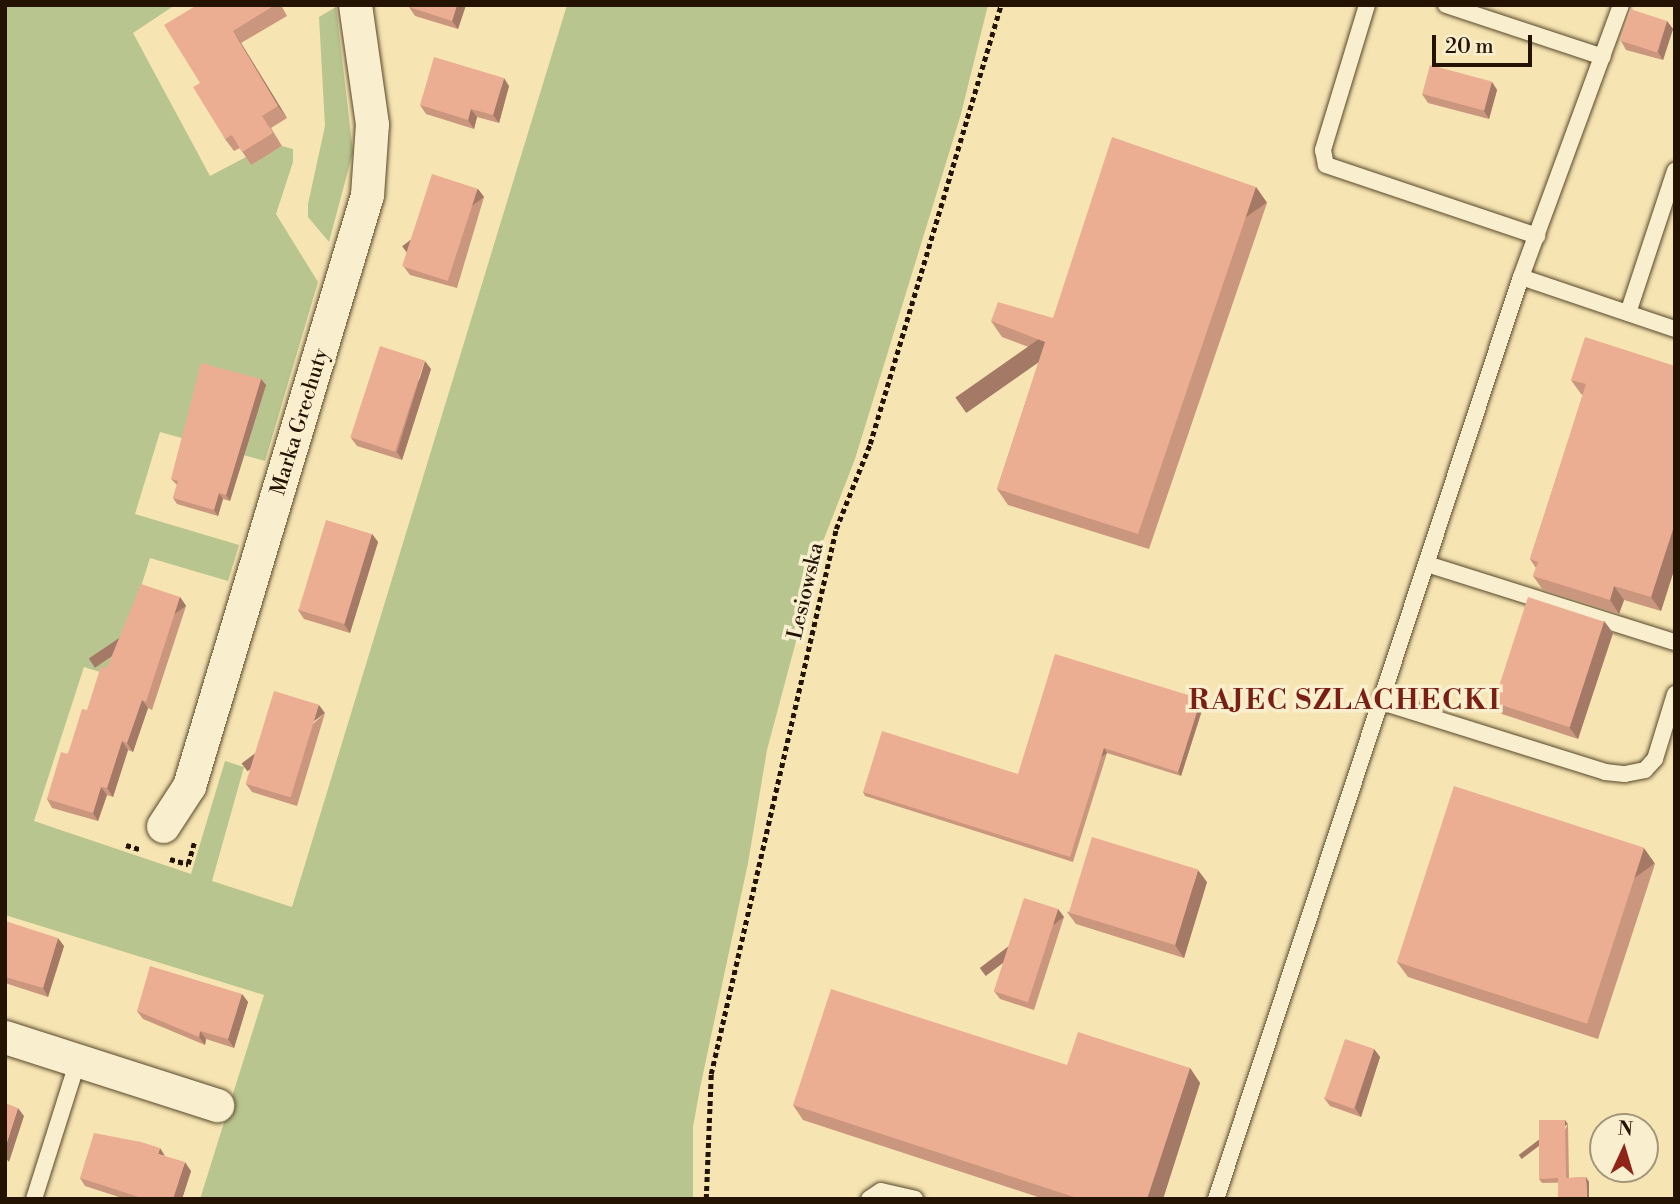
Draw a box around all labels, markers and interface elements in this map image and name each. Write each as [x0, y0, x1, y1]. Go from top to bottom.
scale bar [1435, 21, 1535, 65]
text: 20 m [1445, 34, 1494, 60]
street label: Marka Grechuty [266, 346, 334, 498]
street label: Lesiowska [783, 540, 829, 642]
district label: RAJEC SZLACHECKI [1190, 684, 1500, 718]
north arrow [1589, 1113, 1659, 1183]
text: N [1617, 1117, 1634, 1142]

